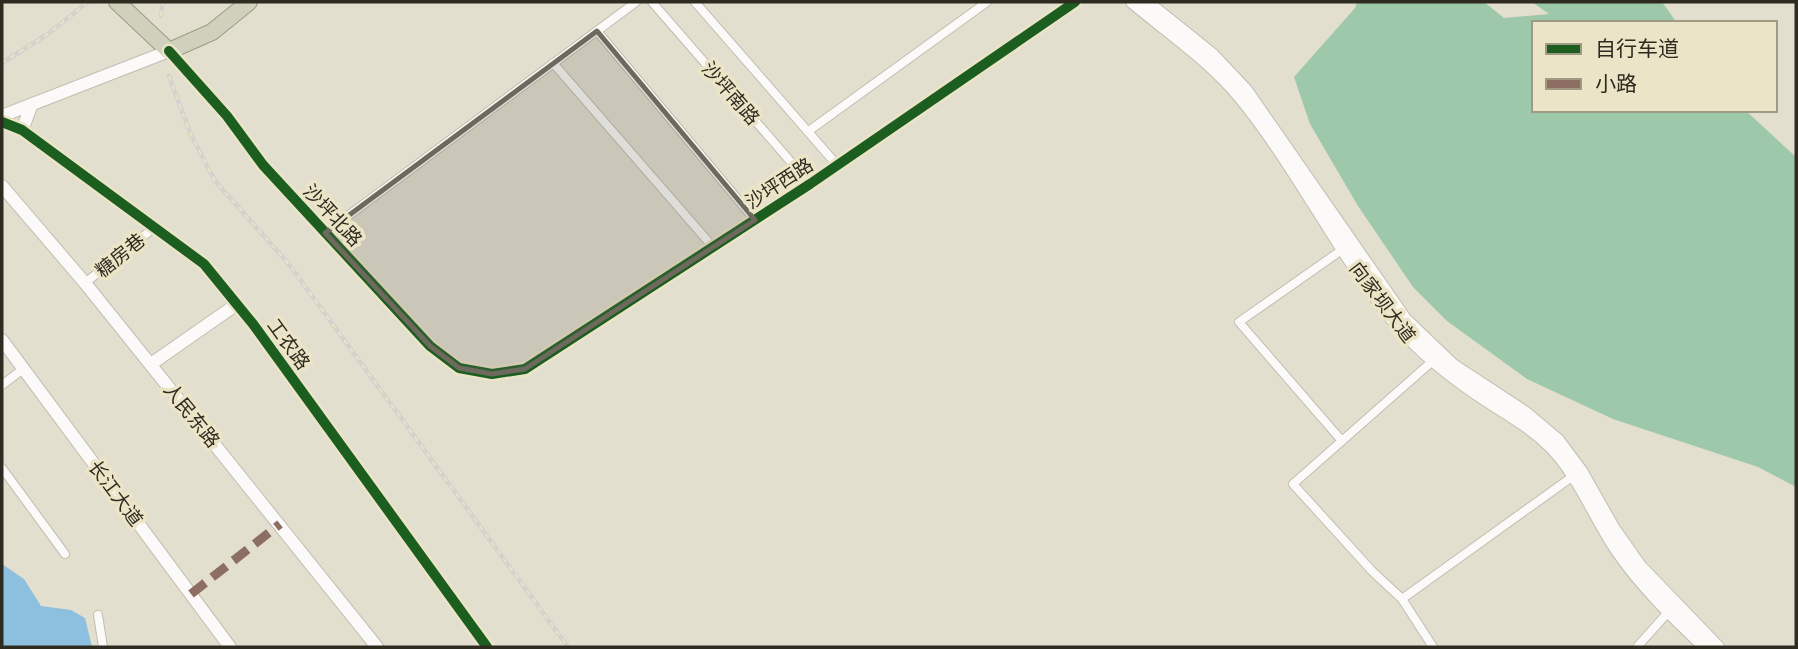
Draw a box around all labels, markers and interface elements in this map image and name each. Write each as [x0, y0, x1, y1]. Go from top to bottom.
legend [1532, 21, 1777, 112]
text: 自行车道 [1595, 34, 1679, 63]
street label: 沙坪南路 [696, 56, 766, 130]
text: 小路 [1595, 69, 1637, 98]
street label: 沙坪西路 [740, 151, 818, 215]
street label: 沙坪北路 [298, 178, 368, 252]
street label: 糖房巷 [90, 227, 150, 283]
street label: 向家坝大道 [1344, 256, 1422, 348]
street label: 工农路 [262, 313, 316, 375]
street label: 人民东路 [158, 377, 226, 453]
street label: 长江大道 [83, 455, 149, 531]

